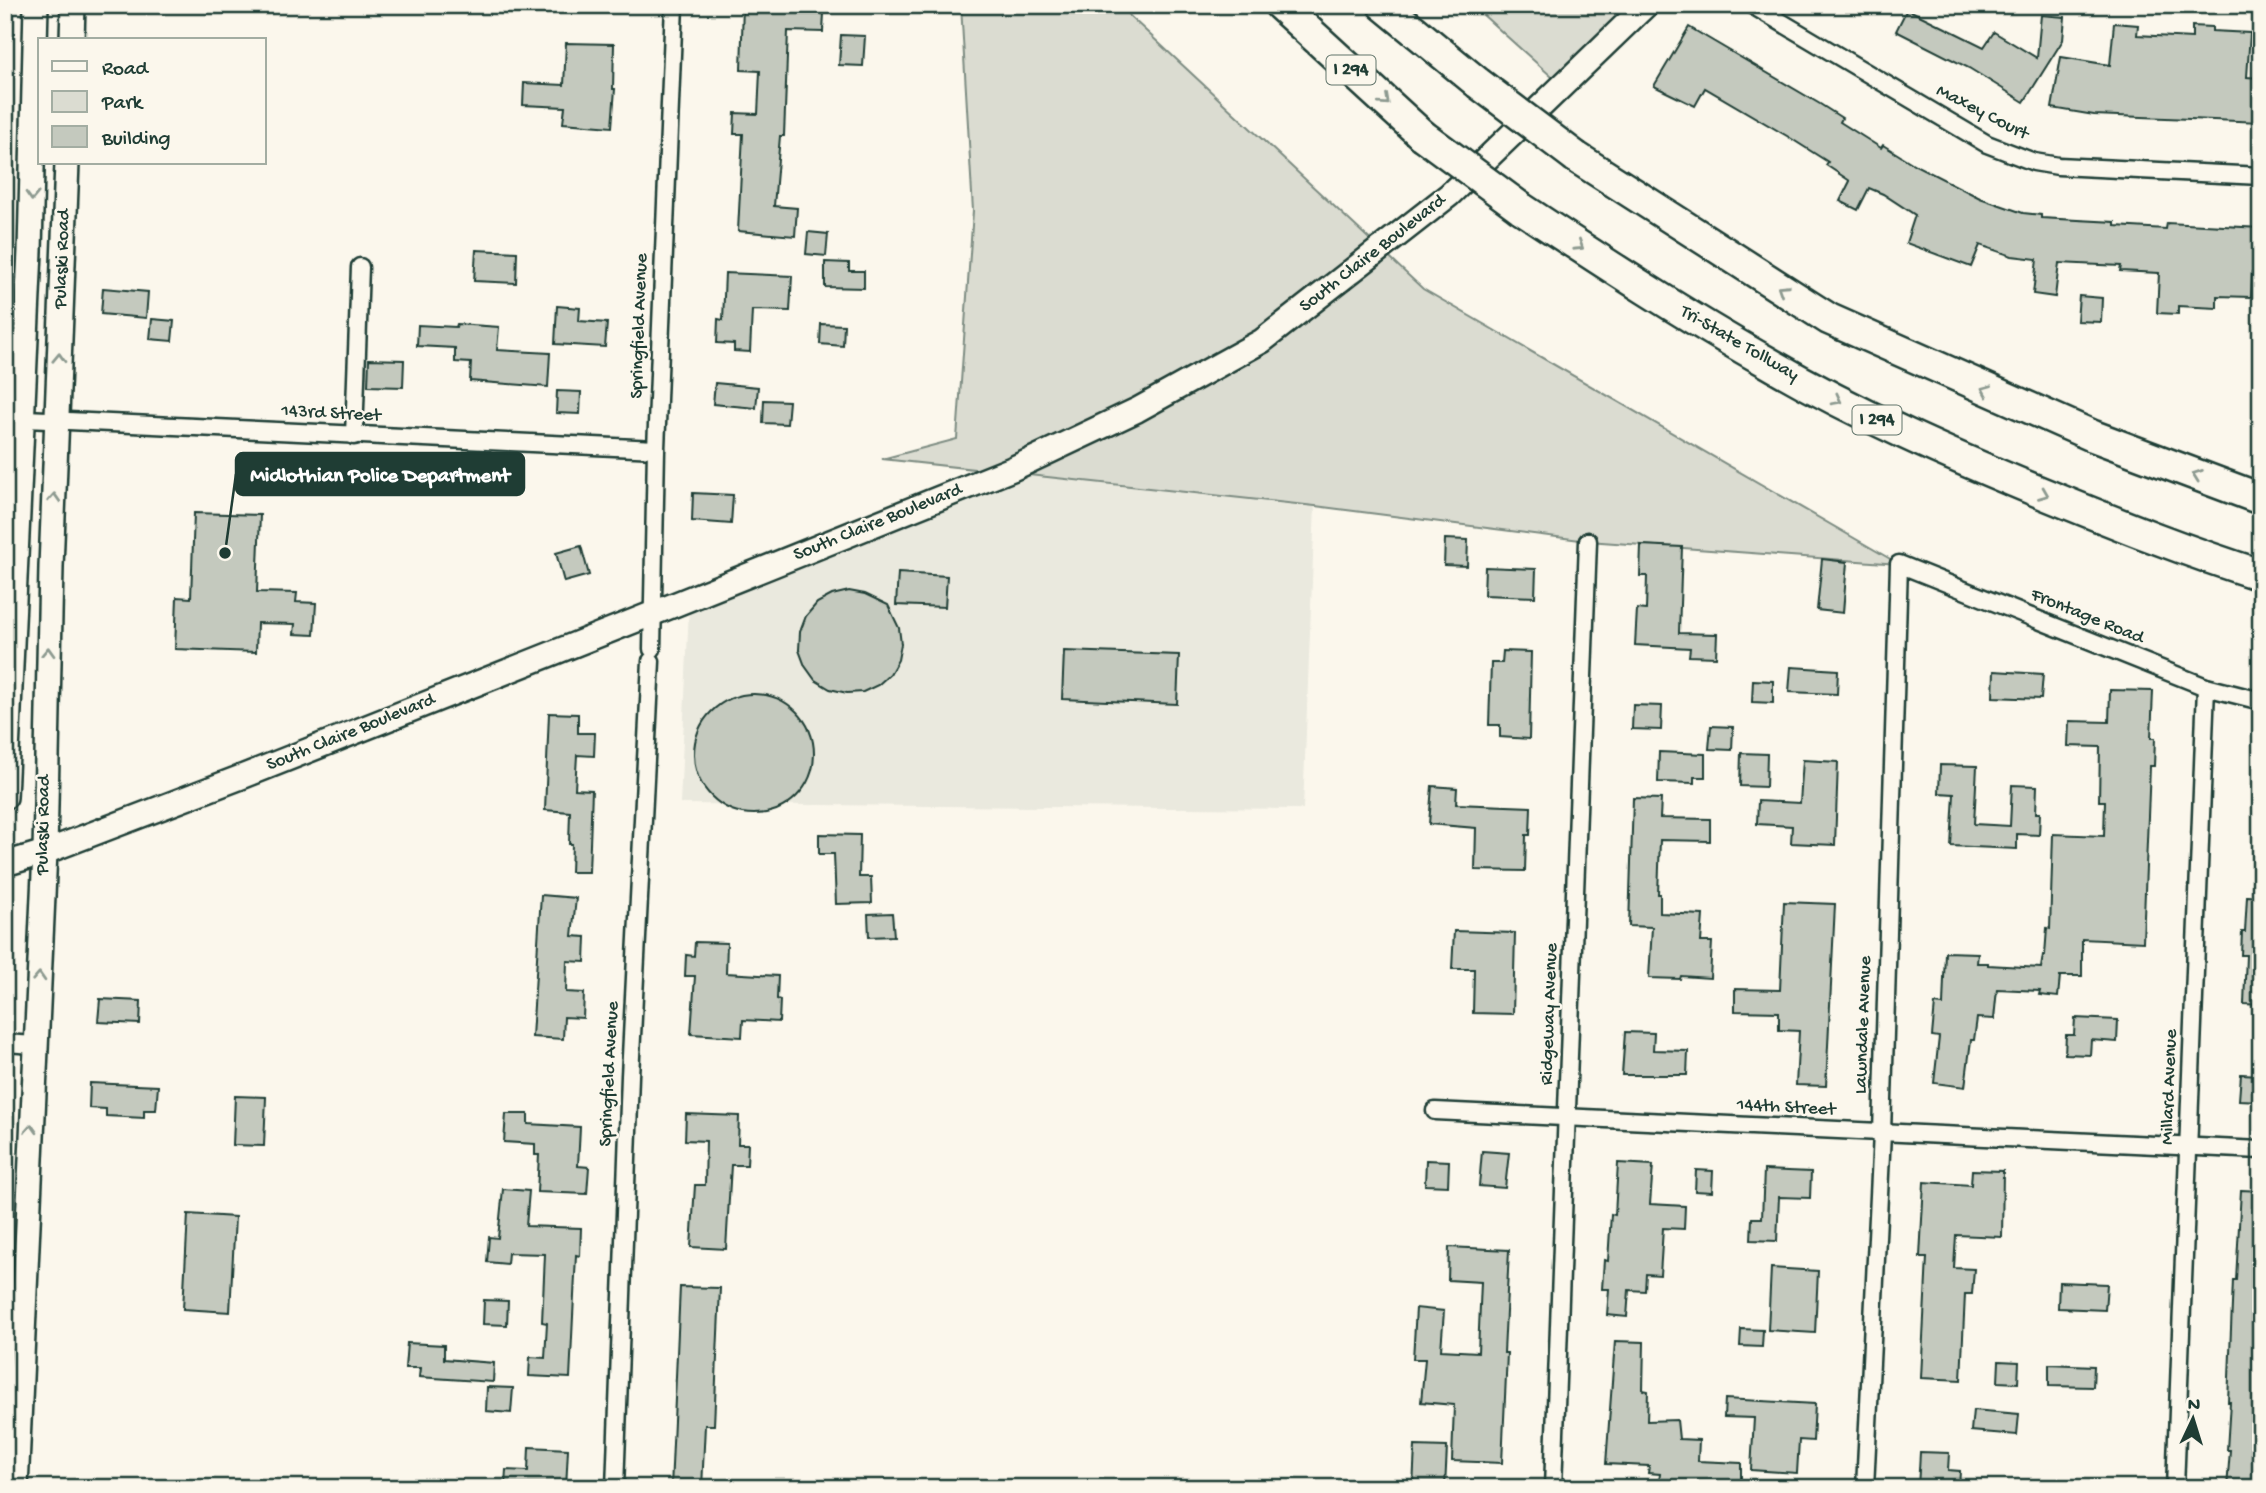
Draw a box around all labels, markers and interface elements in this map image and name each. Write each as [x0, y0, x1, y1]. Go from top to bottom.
legend [38, 38, 266, 164]
road number: I 294 [1326, 56, 1376, 84]
text: Road [102, 58, 150, 83]
street label: Maxey Court [1932, 80, 2034, 147]
text: Park [101, 92, 145, 117]
one-way arrow [1377, 92, 1390, 105]
text: Building [101, 128, 171, 153]
street label: South Claire Boulevard [1295, 189, 1452, 318]
one-way arrow [24, 191, 39, 202]
street label: Pulaski Road [50, 207, 76, 310]
one-way arrow [1571, 237, 1584, 250]
street label: Springfield Avenue [626, 253, 654, 399]
one-way arrow [1777, 285, 1790, 298]
street label: Tri-State Tollway [1675, 300, 1803, 388]
one-way arrow [52, 352, 67, 363]
one-way arrow [1981, 384, 1993, 398]
one-way arrow [1830, 392, 1842, 405]
street label: 143rd Street [280, 400, 384, 428]
road number: I 294 [1853, 406, 1902, 434]
callout: Midlothian Police Department [236, 453, 524, 495]
text: Midlothian Police Department [250, 465, 512, 490]
one-way arrow [2191, 469, 2203, 483]
street label: South Claire Boulevard [790, 478, 967, 567]
one-way arrow [2036, 486, 2049, 500]
one-way arrow [46, 493, 61, 504]
street label: Frontage Road [2026, 583, 2149, 651]
one-way arrow [40, 646, 56, 657]
street label: South Claire Boulevard [263, 688, 440, 777]
street label: Pulaski Road [32, 773, 56, 876]
street label: Ridgeway Avenue [1536, 942, 1564, 1085]
street label: Lawndale Avenue [1850, 955, 1878, 1095]
one-way arrow [31, 971, 46, 982]
street label: Springfield Avenue [595, 1001, 625, 1147]
street label: Millard Avenue [2156, 1029, 2184, 1145]
street label: 144th Street [1735, 1094, 1838, 1122]
one-way arrow [24, 1123, 39, 1134]
north arrow [2158, 1384, 2228, 1454]
text: N [2187, 1394, 2201, 1417]

